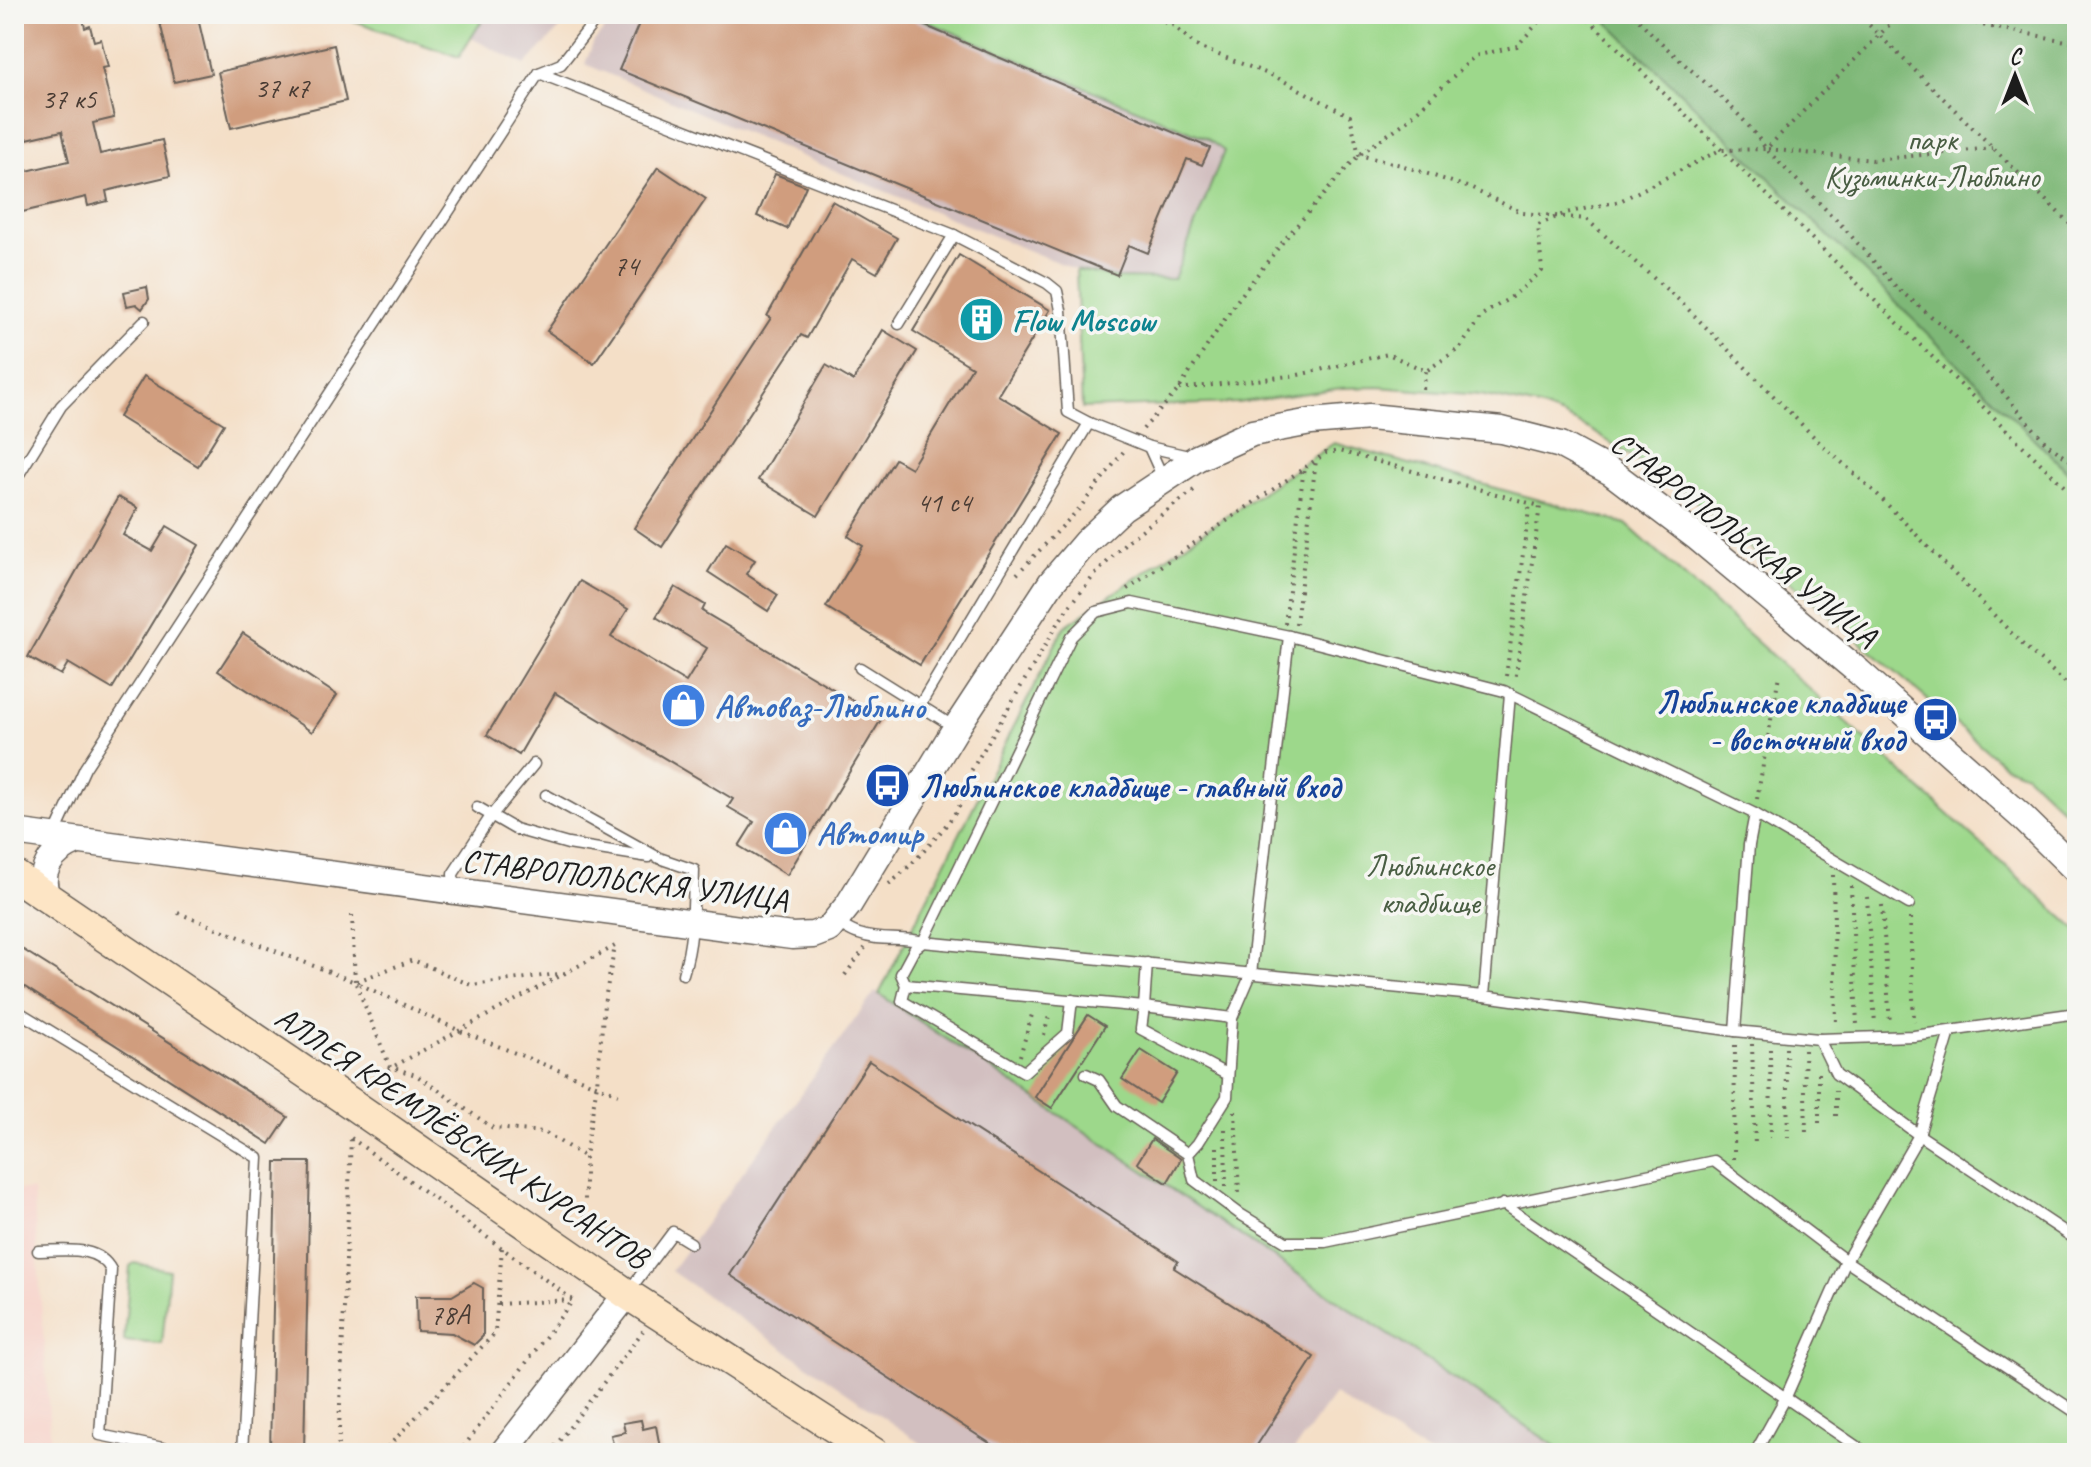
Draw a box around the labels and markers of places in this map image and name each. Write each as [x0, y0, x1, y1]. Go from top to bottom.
building icon: Flow Moscow [957, 296, 1005, 344]
place label: Flow Moscow [1012, 300, 1157, 341]
shop icon: Автоваз-Люблино [660, 682, 708, 730]
place label: Люблинское кладбище - восточный вход [1656, 682, 1908, 760]
place label: Автоваз-Люблино [715, 686, 927, 728]
bus stop icon: Люблинское кладбище - восточный вход [1912, 696, 1960, 744]
bus stop icon: Люблинское кладбище - главный вход [864, 762, 912, 810]
place label: Люблинское кладбище - главный вход [919, 766, 1344, 807]
shop icon: Автомир [762, 809, 810, 857]
place label: Автомир [817, 813, 925, 854]

